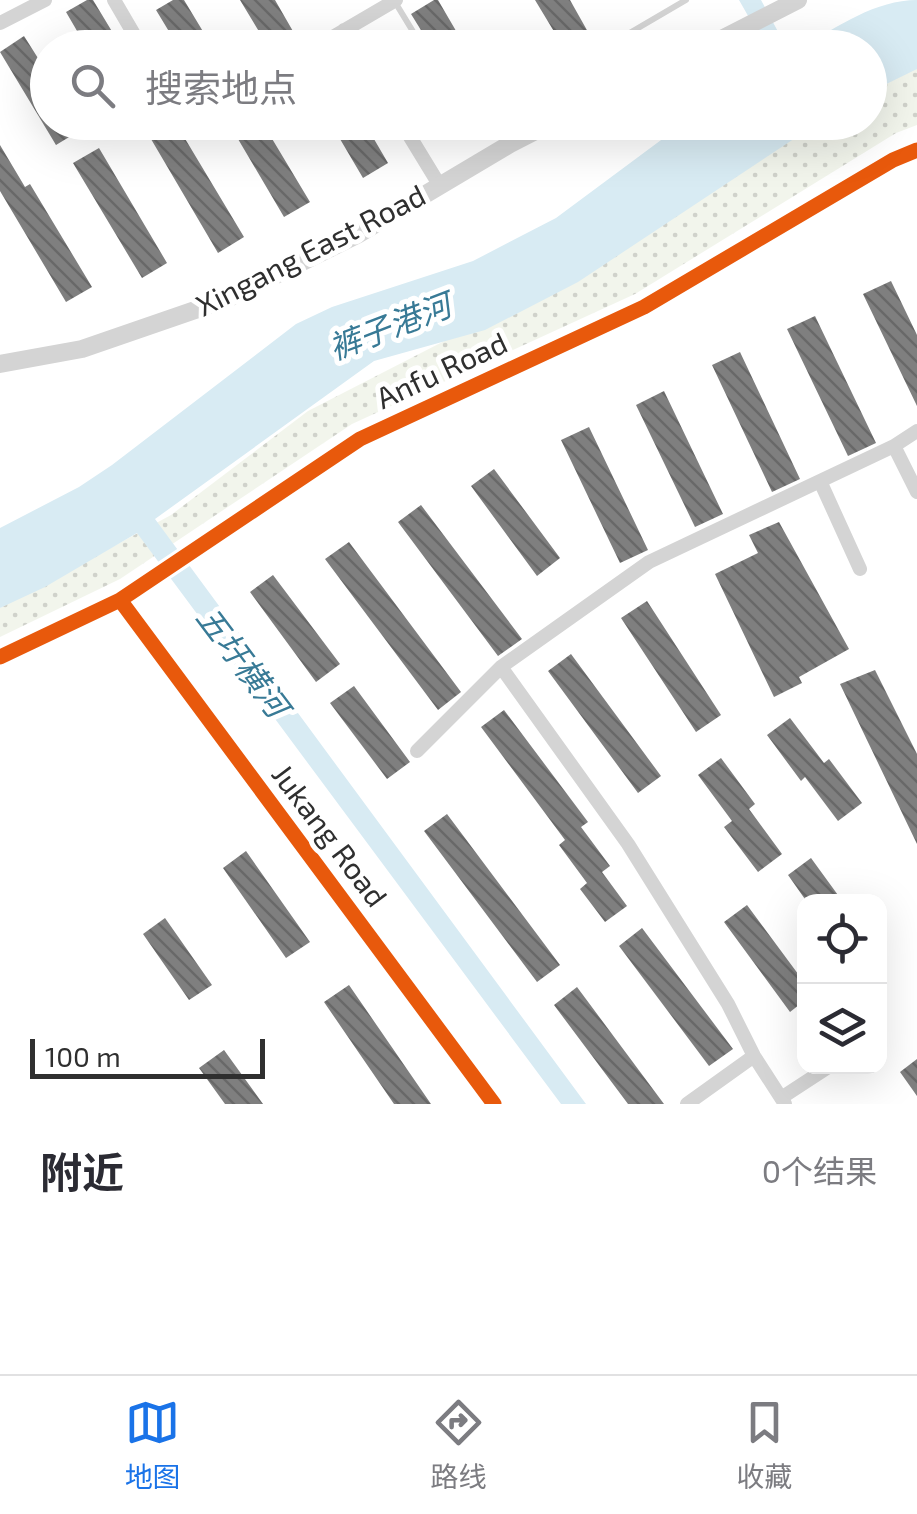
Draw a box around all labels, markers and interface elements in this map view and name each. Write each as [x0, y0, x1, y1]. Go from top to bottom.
search box [30, 30, 887, 140]
icon: search [65, 58, 120, 113]
text: 搜索地点 [145, 64, 297, 110]
street label: Xingang East Road [189, 176, 431, 323]
water label: 裤子港河 [323, 282, 461, 366]
street label: Anfu Road [370, 323, 512, 415]
water label: 五圩横河 [190, 598, 301, 728]
street label: Jukang Road [265, 756, 396, 913]
map controls [797, 894, 887, 1074]
button: locate [797, 894, 887, 984]
button: layers [797, 984, 887, 1074]
scale bar [30, 1034, 265, 1078]
text: 100 m [45, 1039, 121, 1073]
text: 附近 [40, 1146, 124, 1196]
text: 0个结果 [762, 1151, 877, 1189]
tab: 地图 [125, 1395, 181, 1495]
tab: 路线 [430, 1395, 486, 1495]
tab: 收藏 [736, 1395, 792, 1495]

